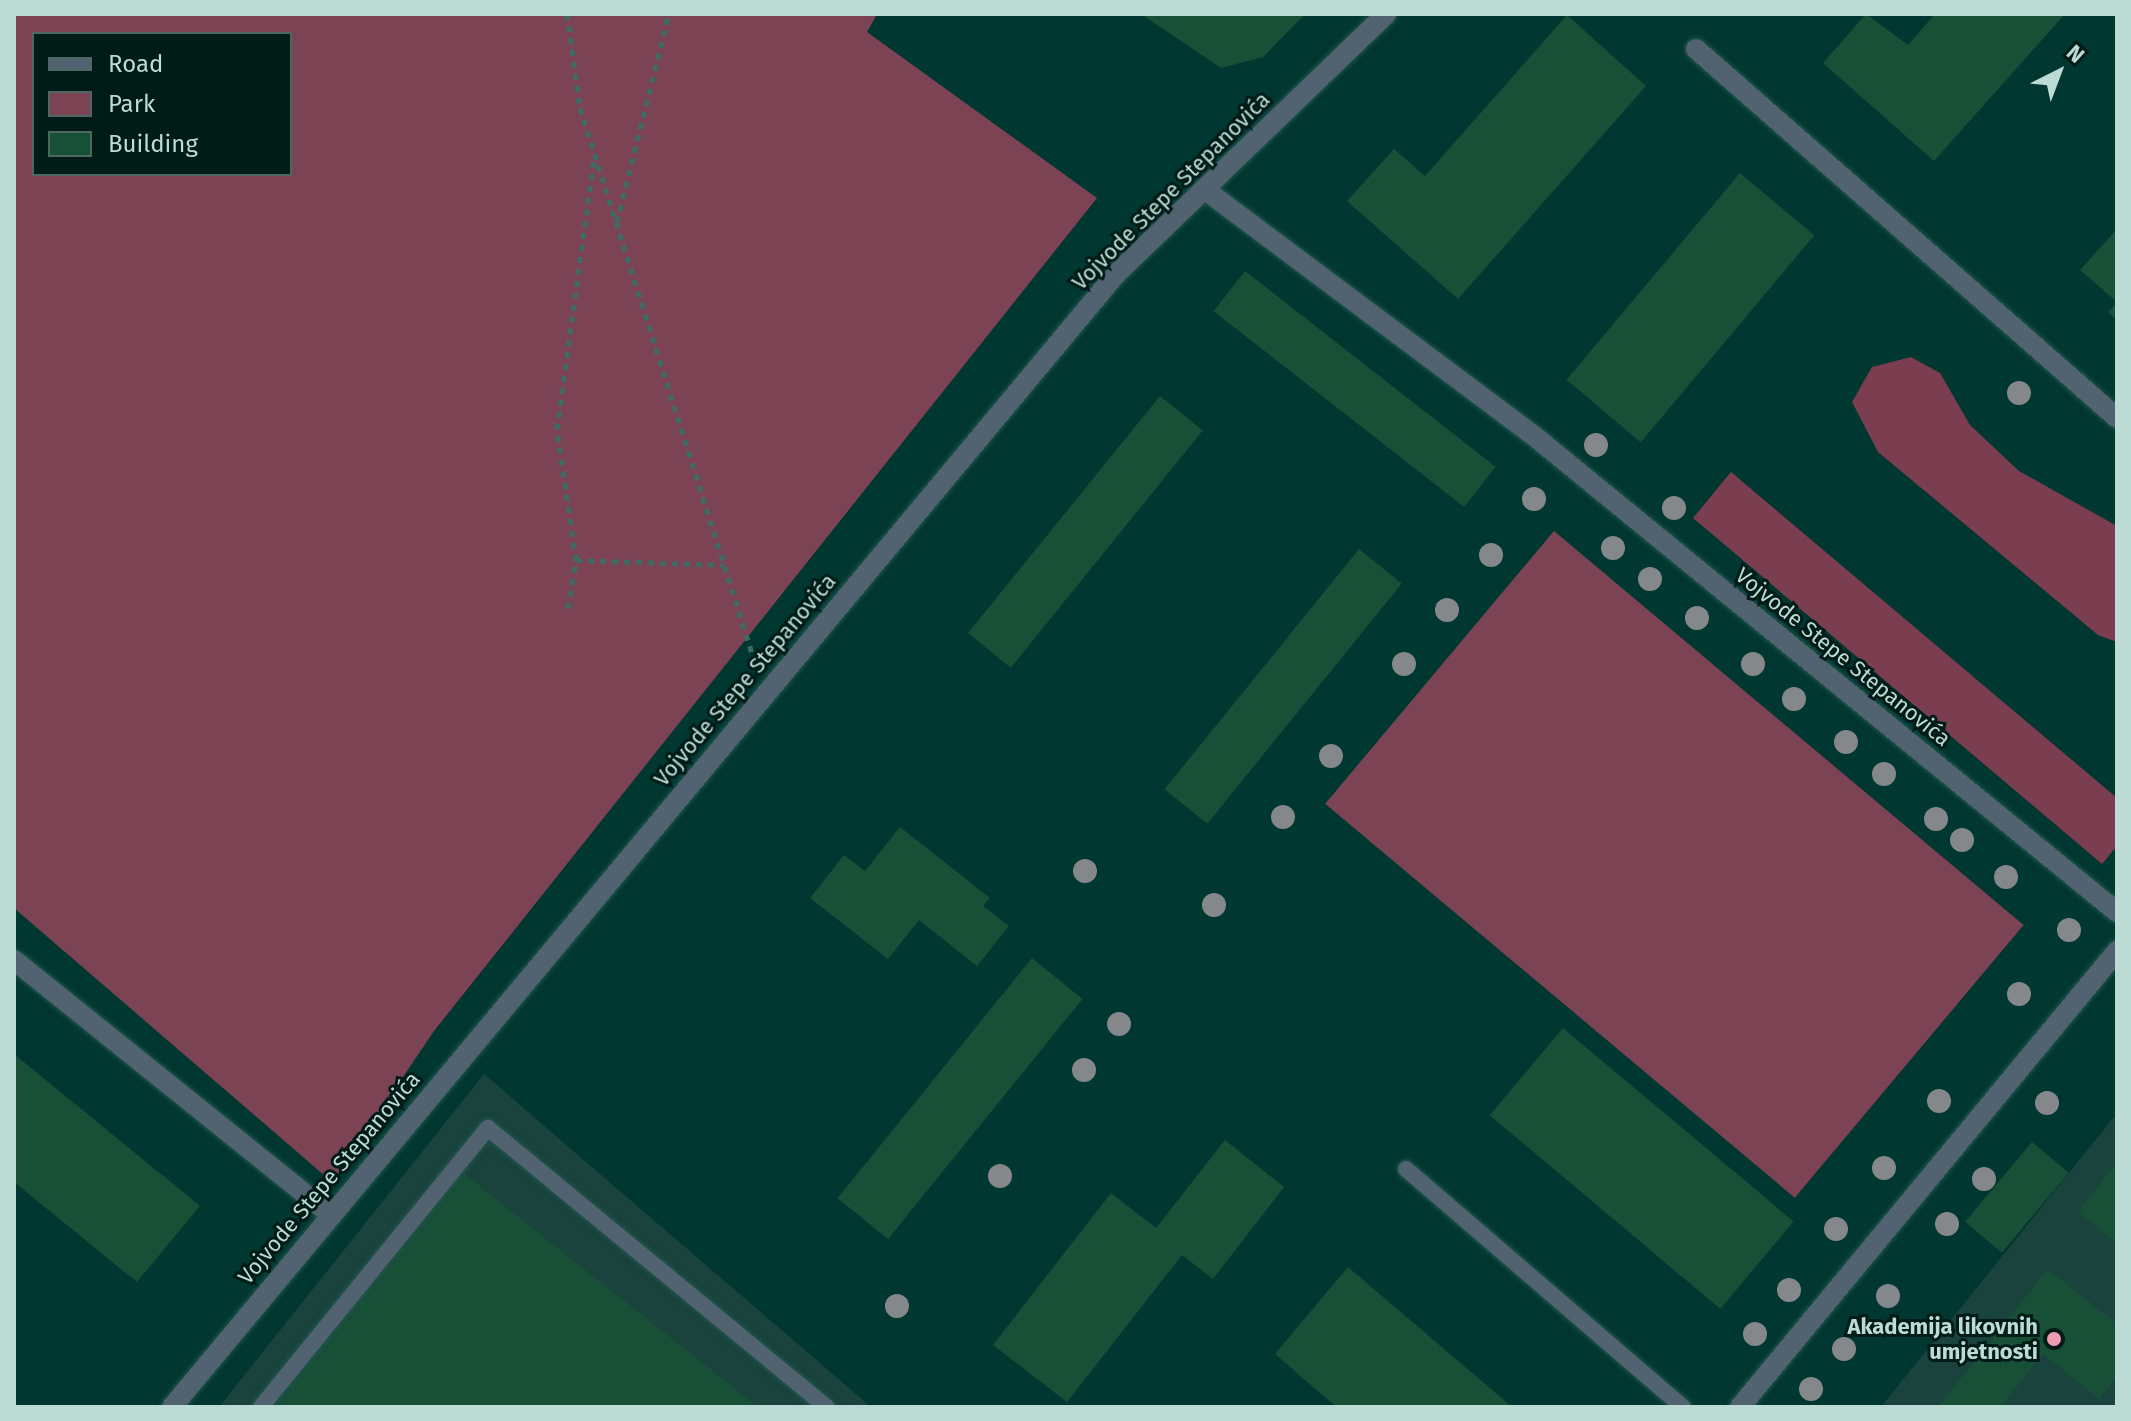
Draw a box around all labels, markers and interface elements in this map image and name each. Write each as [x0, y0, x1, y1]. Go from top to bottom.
legend [32, 32, 292, 176]
north arrow [2019, 32, 2099, 112]
text: N [2061, 39, 2090, 69]
text: Road [108, 50, 163, 78]
street label: Vojvode Stepe Stepanovića [1067, 87, 1275, 295]
text: Park [108, 90, 155, 118]
text: Building [108, 130, 198, 158]
street label: Vojvode Stepe Stepanovića [1730, 562, 1956, 752]
street label: Vojvode Stepe Stepanovića [648, 568, 842, 792]
street label: Vojvode Stepe Stepanovića [232, 1066, 426, 1290]
place label: Akademija likovnih umjetnosti [1847, 1313, 2038, 1364]
marker: Akademija likovnih umjetnosti [2045, 1330, 2063, 1348]

